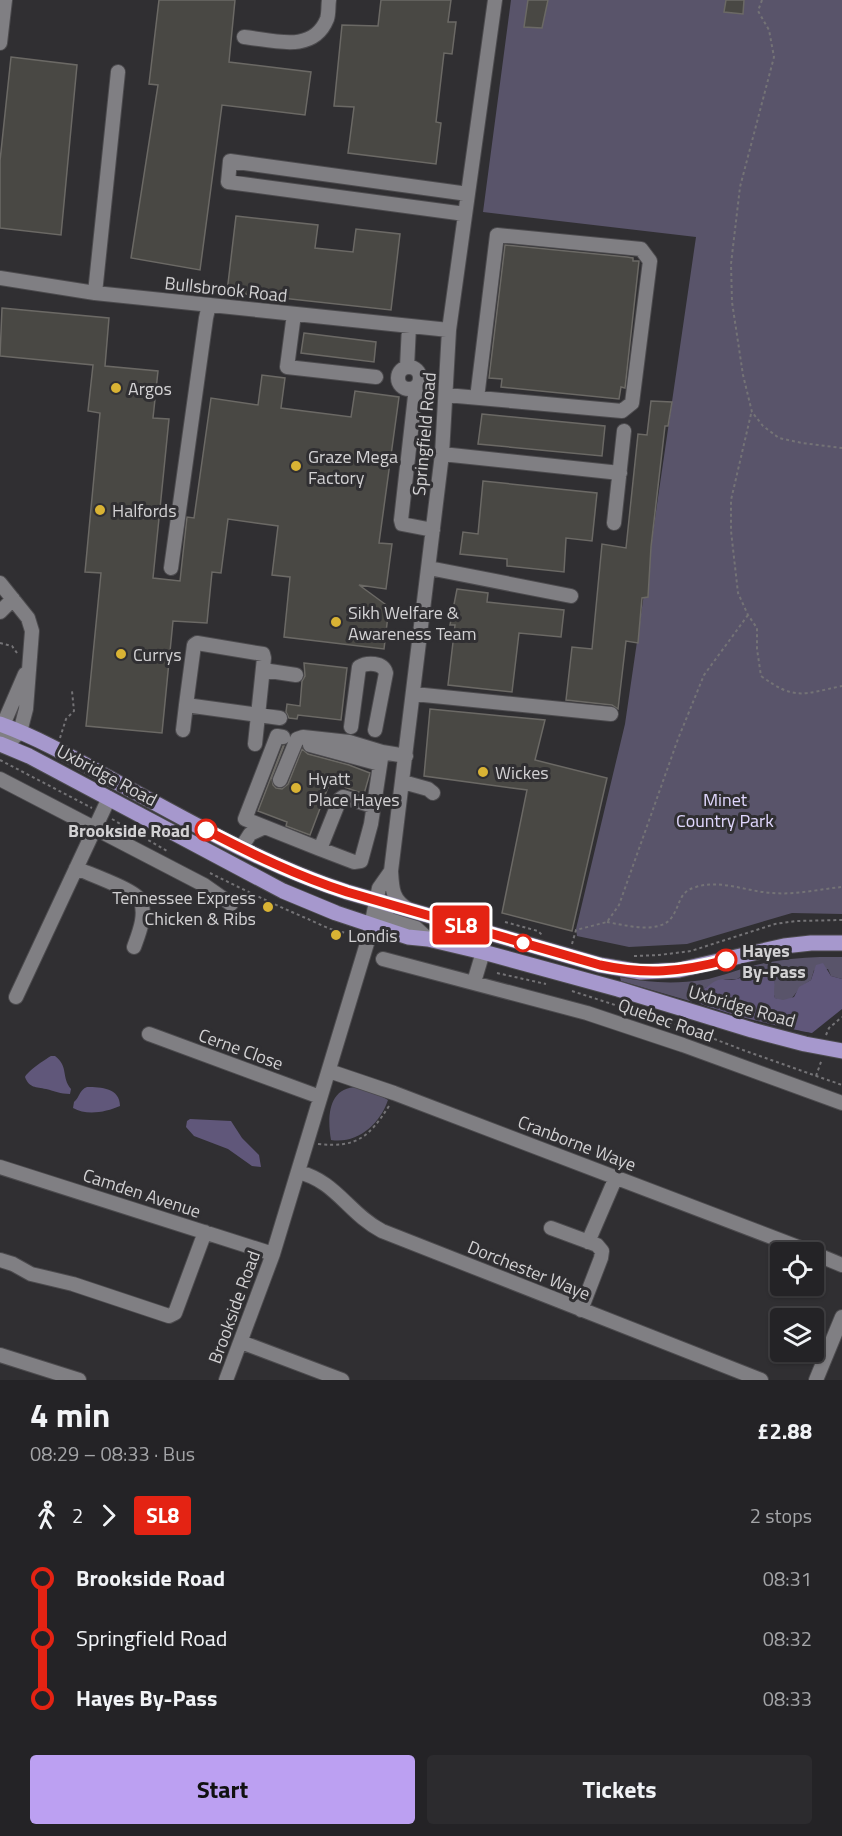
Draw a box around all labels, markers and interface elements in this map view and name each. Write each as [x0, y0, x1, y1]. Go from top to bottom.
street label: Bullsbrook Road [163, 269, 289, 309]
street label: Springfield Road [405, 371, 443, 497]
place label: Argos [128, 375, 172, 402]
marker: Argos [109, 381, 123, 395]
place label: Graze Mega Factory [308, 443, 398, 491]
marker: Graze Mega Factory [289, 459, 303, 473]
place label: Halfords [112, 497, 177, 524]
marker: Halfords [93, 503, 107, 517]
place label: Sikh Welfare & Awareness Team [348, 599, 477, 647]
marker: Sikh Welfare & Awareness Team [329, 615, 343, 629]
place label: Currys [133, 641, 182, 668]
marker: Currys [114, 647, 128, 661]
street label: Uxbridge Road [52, 737, 162, 813]
place label: Wickes [495, 759, 549, 786]
place label: Hyatt Place Hayes [308, 765, 400, 813]
marker: Wickes [476, 765, 490, 779]
marker: Hyatt Place Hayes [289, 781, 303, 795]
park label: Minet Country Park [676, 786, 774, 834]
place label: Brookside Road [68, 817, 190, 844]
marker: Brookside Road [195, 819, 217, 841]
place label: Tennessee Express Chicken & Ribs [112, 884, 256, 932]
marker: Tennessee Express Chicken & Ribs [261, 900, 275, 914]
line badge: SL8 [426, 906, 496, 944]
text: SL8 [444, 909, 478, 941]
place label: Londis [348, 922, 398, 949]
marker: Londis [329, 928, 343, 942]
unlabelled marker [514, 934, 532, 952]
place label: Hayes By-Pass [742, 937, 806, 985]
marker: Hayes By-Pass [715, 949, 737, 971]
street label: Uxbridge Road [685, 978, 799, 1034]
street label: Quebec Road [614, 991, 718, 1049]
street label: Cerne Close [195, 1021, 287, 1077]
street label: Cranborne Waye [514, 1108, 640, 1178]
street label: Camden Avenue [80, 1161, 204, 1225]
street label: Dorchester Waye [464, 1233, 594, 1307]
map controls [770, 1242, 824, 1362]
button: locate [770, 1242, 824, 1296]
street label: Brookside Road [201, 1247, 267, 1367]
button: layers [770, 1308, 824, 1362]
text: 4 min [30, 1390, 110, 1440]
text: £2.88 [757, 1414, 812, 1448]
text: 08:29 – 08:33 · Bus [30, 1438, 195, 1469]
icon: walk [30, 1499, 63, 1532]
icon: forward [92, 1499, 125, 1532]
text: SL8 [146, 1499, 179, 1531]
text: 2 [72, 1500, 83, 1531]
text: 2 stops [750, 1500, 812, 1531]
text: Brookside Road [76, 1561, 225, 1595]
text: 08:31 [763, 1563, 812, 1594]
text: Springfield Road [76, 1621, 227, 1655]
text: 08:32 [763, 1623, 812, 1654]
text: Hayes By-Pass [76, 1681, 217, 1715]
text: 08:33 [763, 1683, 812, 1714]
button: Start [30, 1755, 415, 1824]
button: Tickets [427, 1755, 812, 1824]

